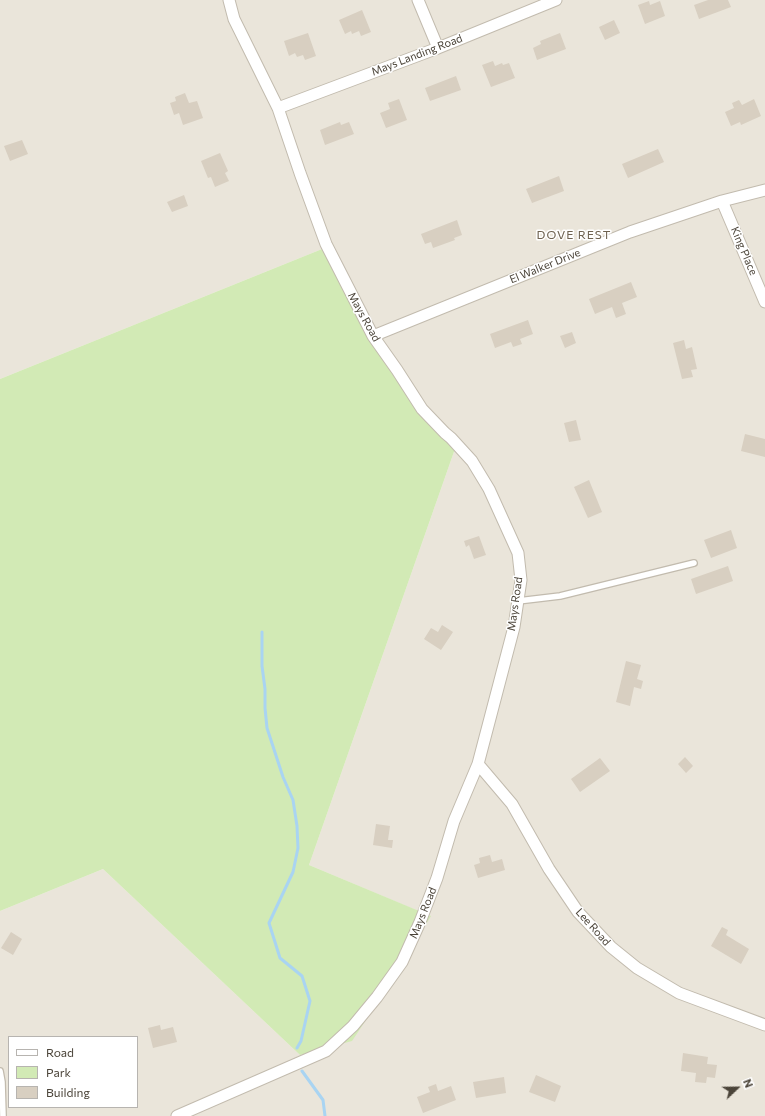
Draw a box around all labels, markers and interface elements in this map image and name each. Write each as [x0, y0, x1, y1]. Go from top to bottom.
street label: Mays Landing Road [370, 32, 464, 78]
street label: King Place [728, 225, 760, 277]
district label: DOVE REST [537, 228, 611, 242]
street label: El Walker Drive [508, 246, 582, 286]
street label: Mays Road [345, 290, 383, 344]
street label: Mays Road [505, 576, 525, 632]
street label: Mays Road [407, 885, 439, 941]
street label: Lee Road [573, 906, 613, 948]
legend [8, 1036, 138, 1108]
text: Road [46, 1045, 74, 1059]
text: Park [46, 1065, 71, 1079]
north arrow [717, 1068, 757, 1108]
text: N [741, 1077, 756, 1090]
text: Building [46, 1085, 90, 1099]

